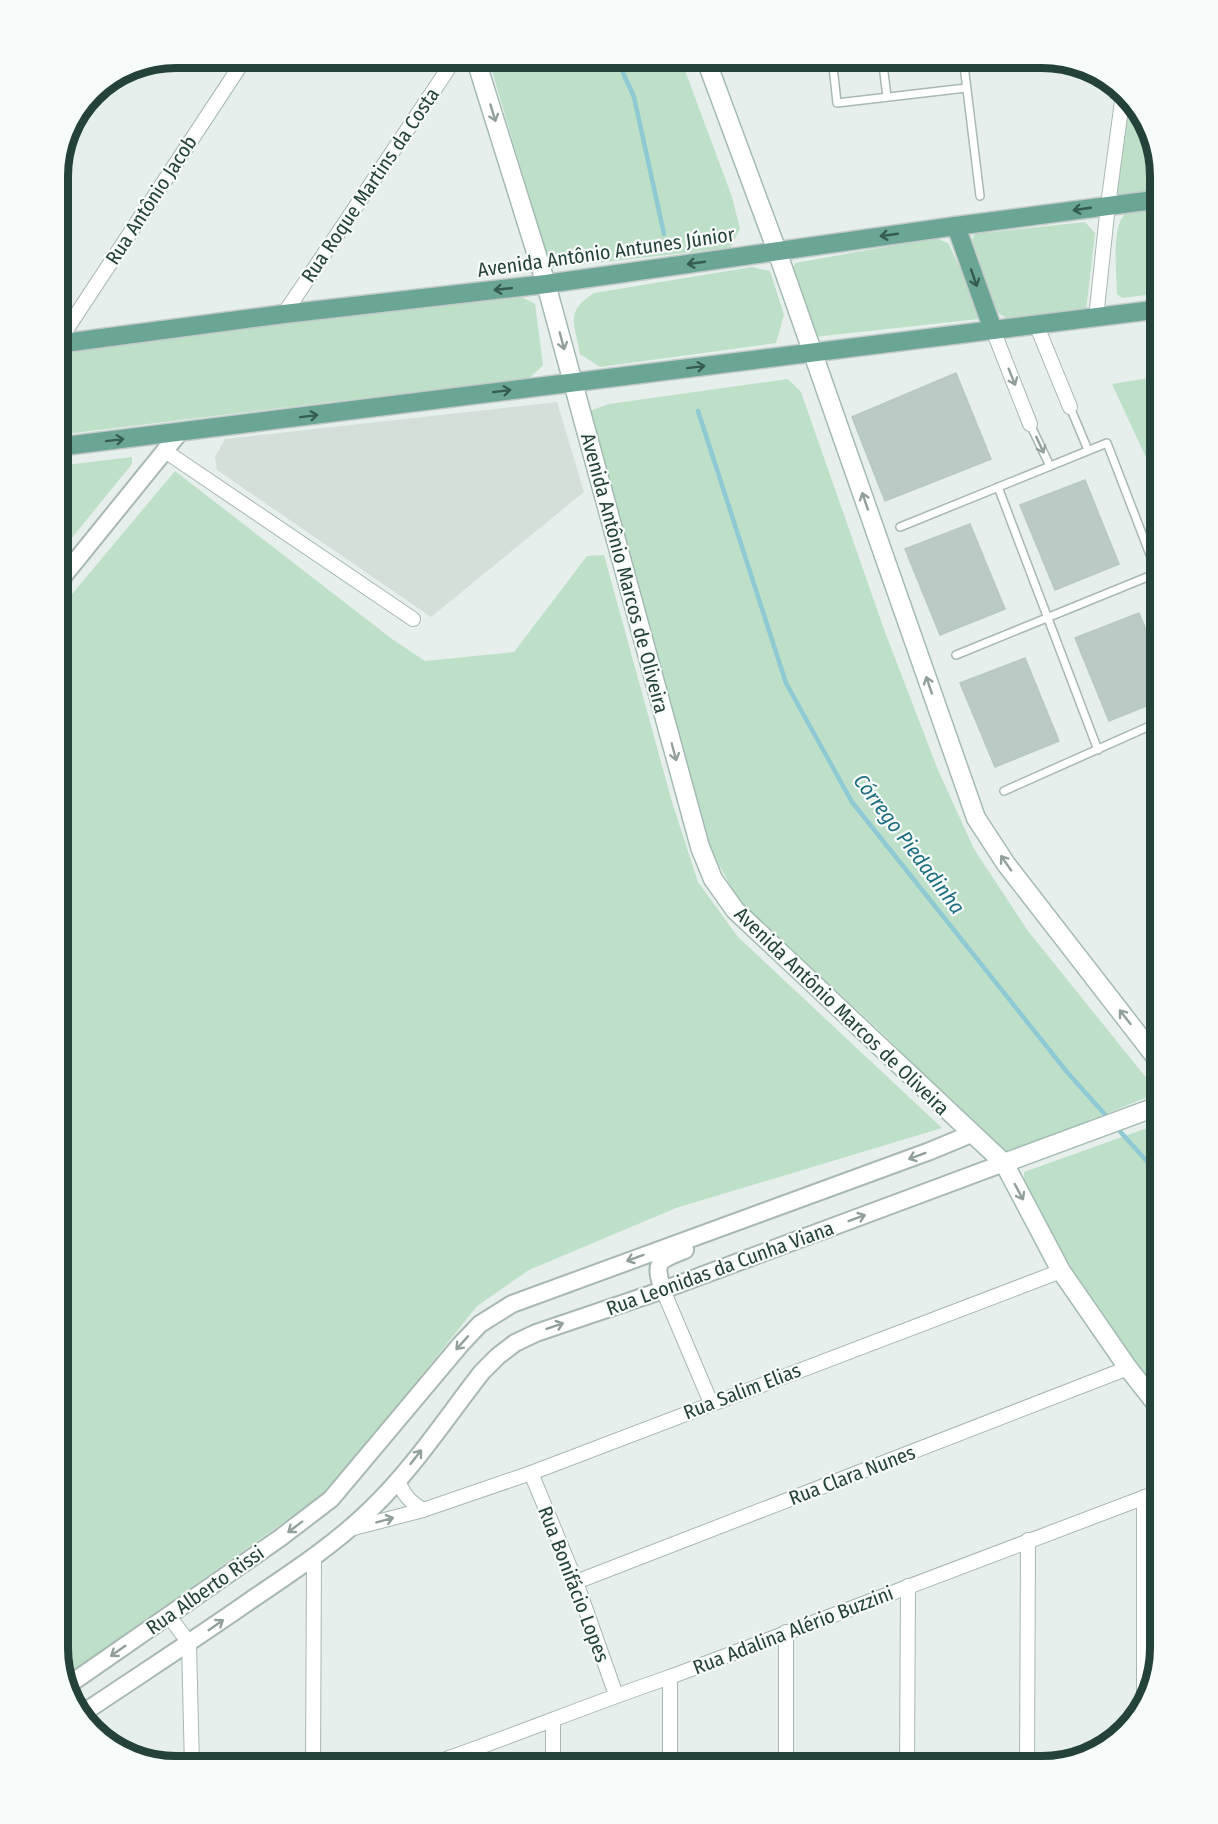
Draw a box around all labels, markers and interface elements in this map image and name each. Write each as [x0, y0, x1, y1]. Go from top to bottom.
street label: Rua Roque Martins da Costa [296, 83, 444, 287]
one-way arrow [488, 103, 499, 122]
street label: Rua Antônio Jacob [100, 131, 202, 269]
one-way arrow [1073, 203, 1093, 214]
street label: Avenida Antônio Antunes Júnior [476, 222, 736, 282]
one-way arrow [880, 230, 899, 241]
one-way arrow [687, 258, 706, 269]
one-way arrow [969, 268, 980, 287]
one-way arrow [493, 284, 513, 295]
one-way arrow [556, 331, 568, 350]
one-way arrow [685, 361, 705, 372]
one-way arrow [1007, 367, 1018, 386]
one-way arrow [492, 385, 512, 396]
one-way arrow [298, 410, 318, 421]
street label: Avenida Antônio Marcos de Oliveira [576, 430, 674, 716]
one-way arrow [105, 435, 125, 446]
one-way arrow [1036, 436, 1047, 454]
one-way arrow [858, 492, 869, 511]
one-way arrow [923, 676, 934, 695]
one-way arrow [669, 742, 680, 761]
water label: Córrego Piedadinha [848, 769, 970, 919]
one-way arrow [1000, 855, 1012, 872]
street label: Avenida Antônio Marcos de Oliveira [730, 902, 954, 1120]
one-way arrow [1119, 1010, 1132, 1026]
one-way arrow [908, 1151, 927, 1162]
one-way arrow [1014, 1182, 1025, 1200]
one-way arrow [848, 1211, 866, 1222]
street label: Rua Leonidas da Cunha Viana [603, 1216, 837, 1320]
one-way arrow [626, 1253, 645, 1264]
one-way arrow [546, 1320, 564, 1331]
one-way arrow [455, 1335, 469, 1350]
street label: Rua Salim Elias [680, 1358, 804, 1424]
street label: Rua Clara Nunes [786, 1440, 918, 1510]
one-way arrow [410, 1449, 423, 1465]
street label: Rua Bonifácio Lopes [533, 1503, 615, 1665]
one-way arrow [376, 1514, 395, 1525]
one-way arrow [287, 1520, 303, 1533]
street label: Rua Alberto Rissi [141, 1540, 269, 1640]
street label: Rua Adalina Alério Buzzini [689, 1581, 897, 1679]
one-way arrow [207, 1619, 224, 1631]
one-way arrow [111, 1645, 127, 1657]

